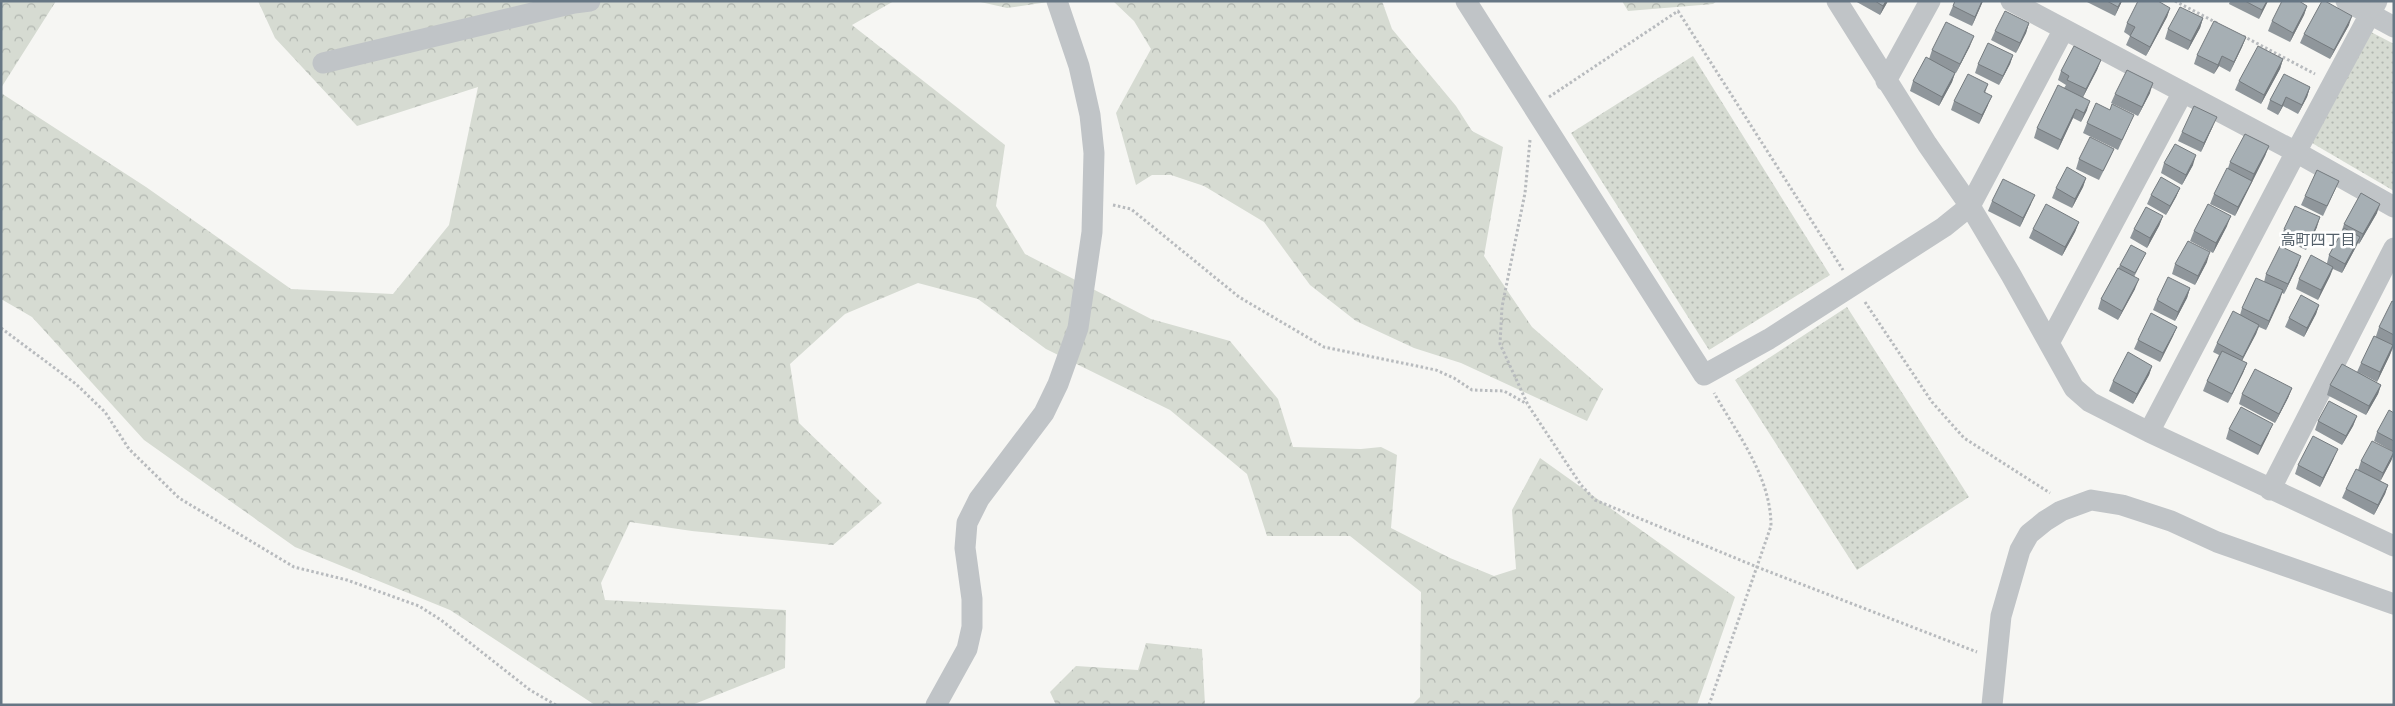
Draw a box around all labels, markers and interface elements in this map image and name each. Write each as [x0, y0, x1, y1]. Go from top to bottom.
district label: 高町四丁目 [2280, 230, 2356, 248]

